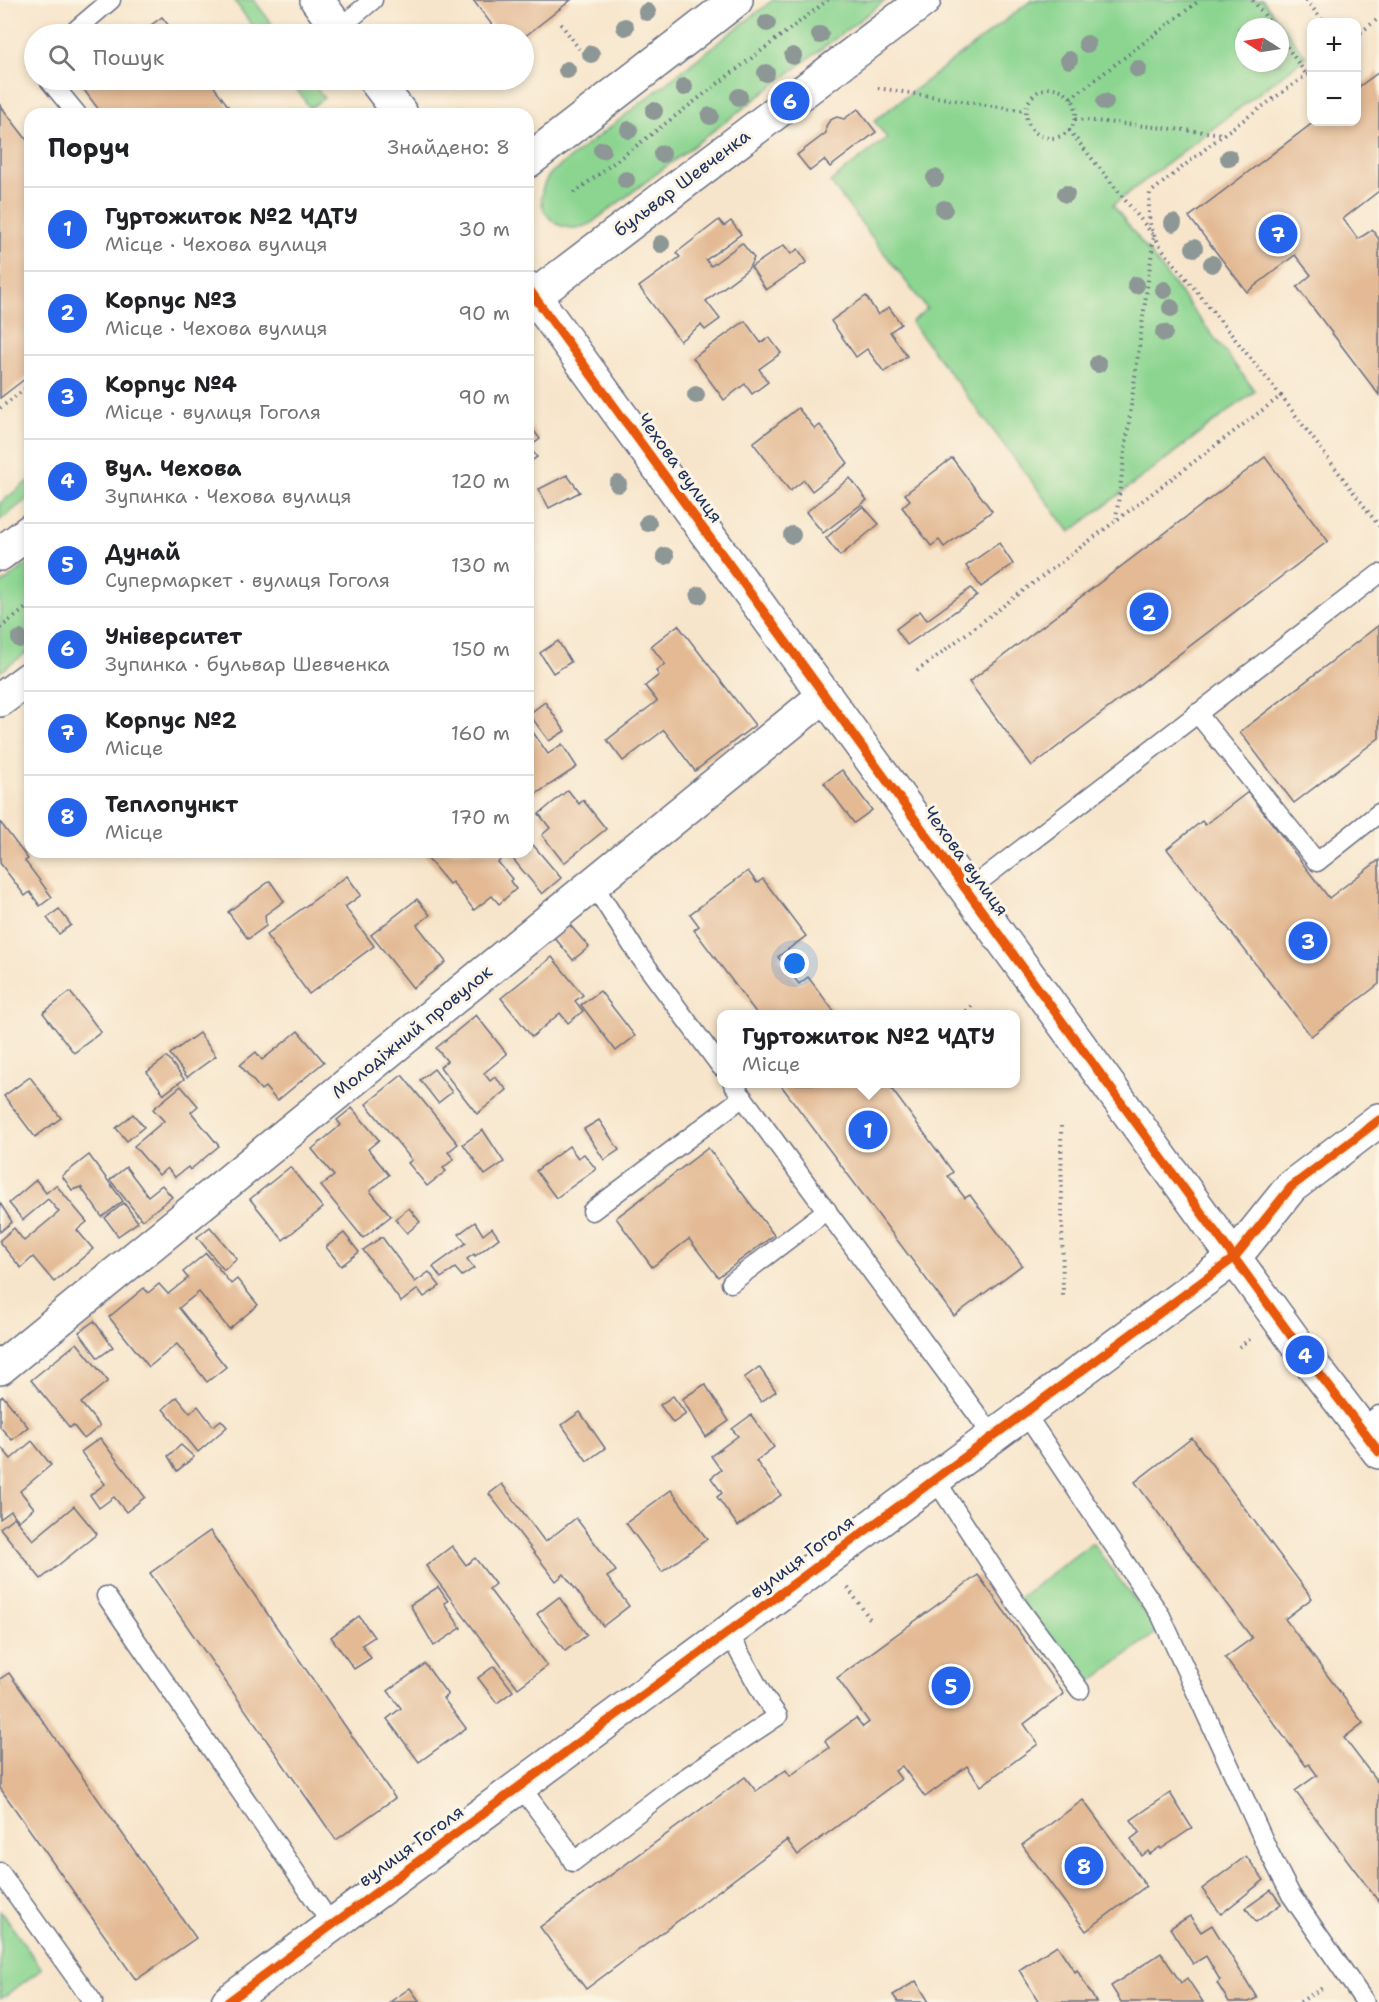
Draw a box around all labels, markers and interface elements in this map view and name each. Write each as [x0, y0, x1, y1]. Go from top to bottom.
north arrow [1235, 18, 1289, 72]
map controls [1307, 18, 1361, 126]
button: + [1307, 18, 1361, 72]
search box [24, 24, 534, 90]
icon: search [45, 41, 78, 74]
text: Пошук [93, 43, 164, 72]
button: − [1307, 72, 1361, 126]
pin: 6 [770, 78, 810, 124]
street label: бульвар Шевченка [609, 124, 755, 242]
text: Поруч [48, 130, 130, 165]
text: Знайдено: 8 [387, 134, 510, 160]
text: Гуртожиток №2 ЧДТУ [105, 202, 358, 231]
pin: 7 [1258, 212, 1298, 256]
text: 1 [63, 216, 72, 242]
text: 30 m [458, 216, 510, 242]
text: Місце · Чехова вулиця [105, 231, 328, 257]
text: Корпус №3 [105, 286, 237, 315]
text: 2 [61, 300, 75, 326]
text: 90 m [458, 300, 510, 326]
text: Місце · Чехова вулиця [105, 315, 328, 341]
text: Корпус №4 [105, 370, 237, 399]
text: 3 [61, 384, 75, 410]
text: 90 m [458, 384, 510, 410]
text: Місце · вулиця Гоголя [105, 399, 321, 425]
street label: Чехова вулиця [632, 408, 728, 528]
text: Вул. Чехова [105, 454, 242, 483]
text: 4 [61, 468, 75, 494]
text: 120 m [451, 468, 510, 494]
text: Зупинка · Чехова вулиця [105, 483, 352, 509]
text: Дунай [105, 538, 180, 567]
text: 5 [61, 552, 74, 578]
text: 130 m [451, 552, 510, 578]
text: Супермаркет · вулиця Гоголя [105, 567, 390, 593]
pin: 2 [1130, 590, 1168, 634]
text: Університет [105, 622, 242, 651]
text: 6 [61, 636, 75, 662]
text: 150 m [452, 636, 510, 662]
text: Зупинка · бульвар Шевченка [105, 651, 390, 677]
text: Корпус №2 [105, 706, 237, 735]
text: 7 [61, 720, 75, 746]
text: 160 m [451, 720, 510, 746]
text: Місце [105, 735, 163, 761]
text: Теплопункт [105, 790, 238, 819]
street label: Чехова вулиця [918, 801, 1014, 921]
text: 8 [61, 804, 75, 830]
text: 170 m [451, 804, 510, 830]
text: Місце [105, 819, 163, 845]
pin: 3 [1288, 918, 1328, 964]
your location [780, 949, 809, 978]
street label: Молодіжний провулок [327, 959, 498, 1104]
popup [717, 1010, 1020, 1088]
text: Гуртожиток №2 ЧДТУ [742, 1022, 995, 1051]
text: Місце [742, 1051, 800, 1077]
pin: 1 [848, 1108, 888, 1152]
pin: 4 [1286, 1332, 1324, 1378]
street label: вулиця Гоголя [745, 1510, 859, 1604]
pin: 5 [932, 1664, 970, 1708]
street label: вулиця Гоголя [354, 1800, 468, 1892]
pin: 8 [1064, 1844, 1104, 1888]

